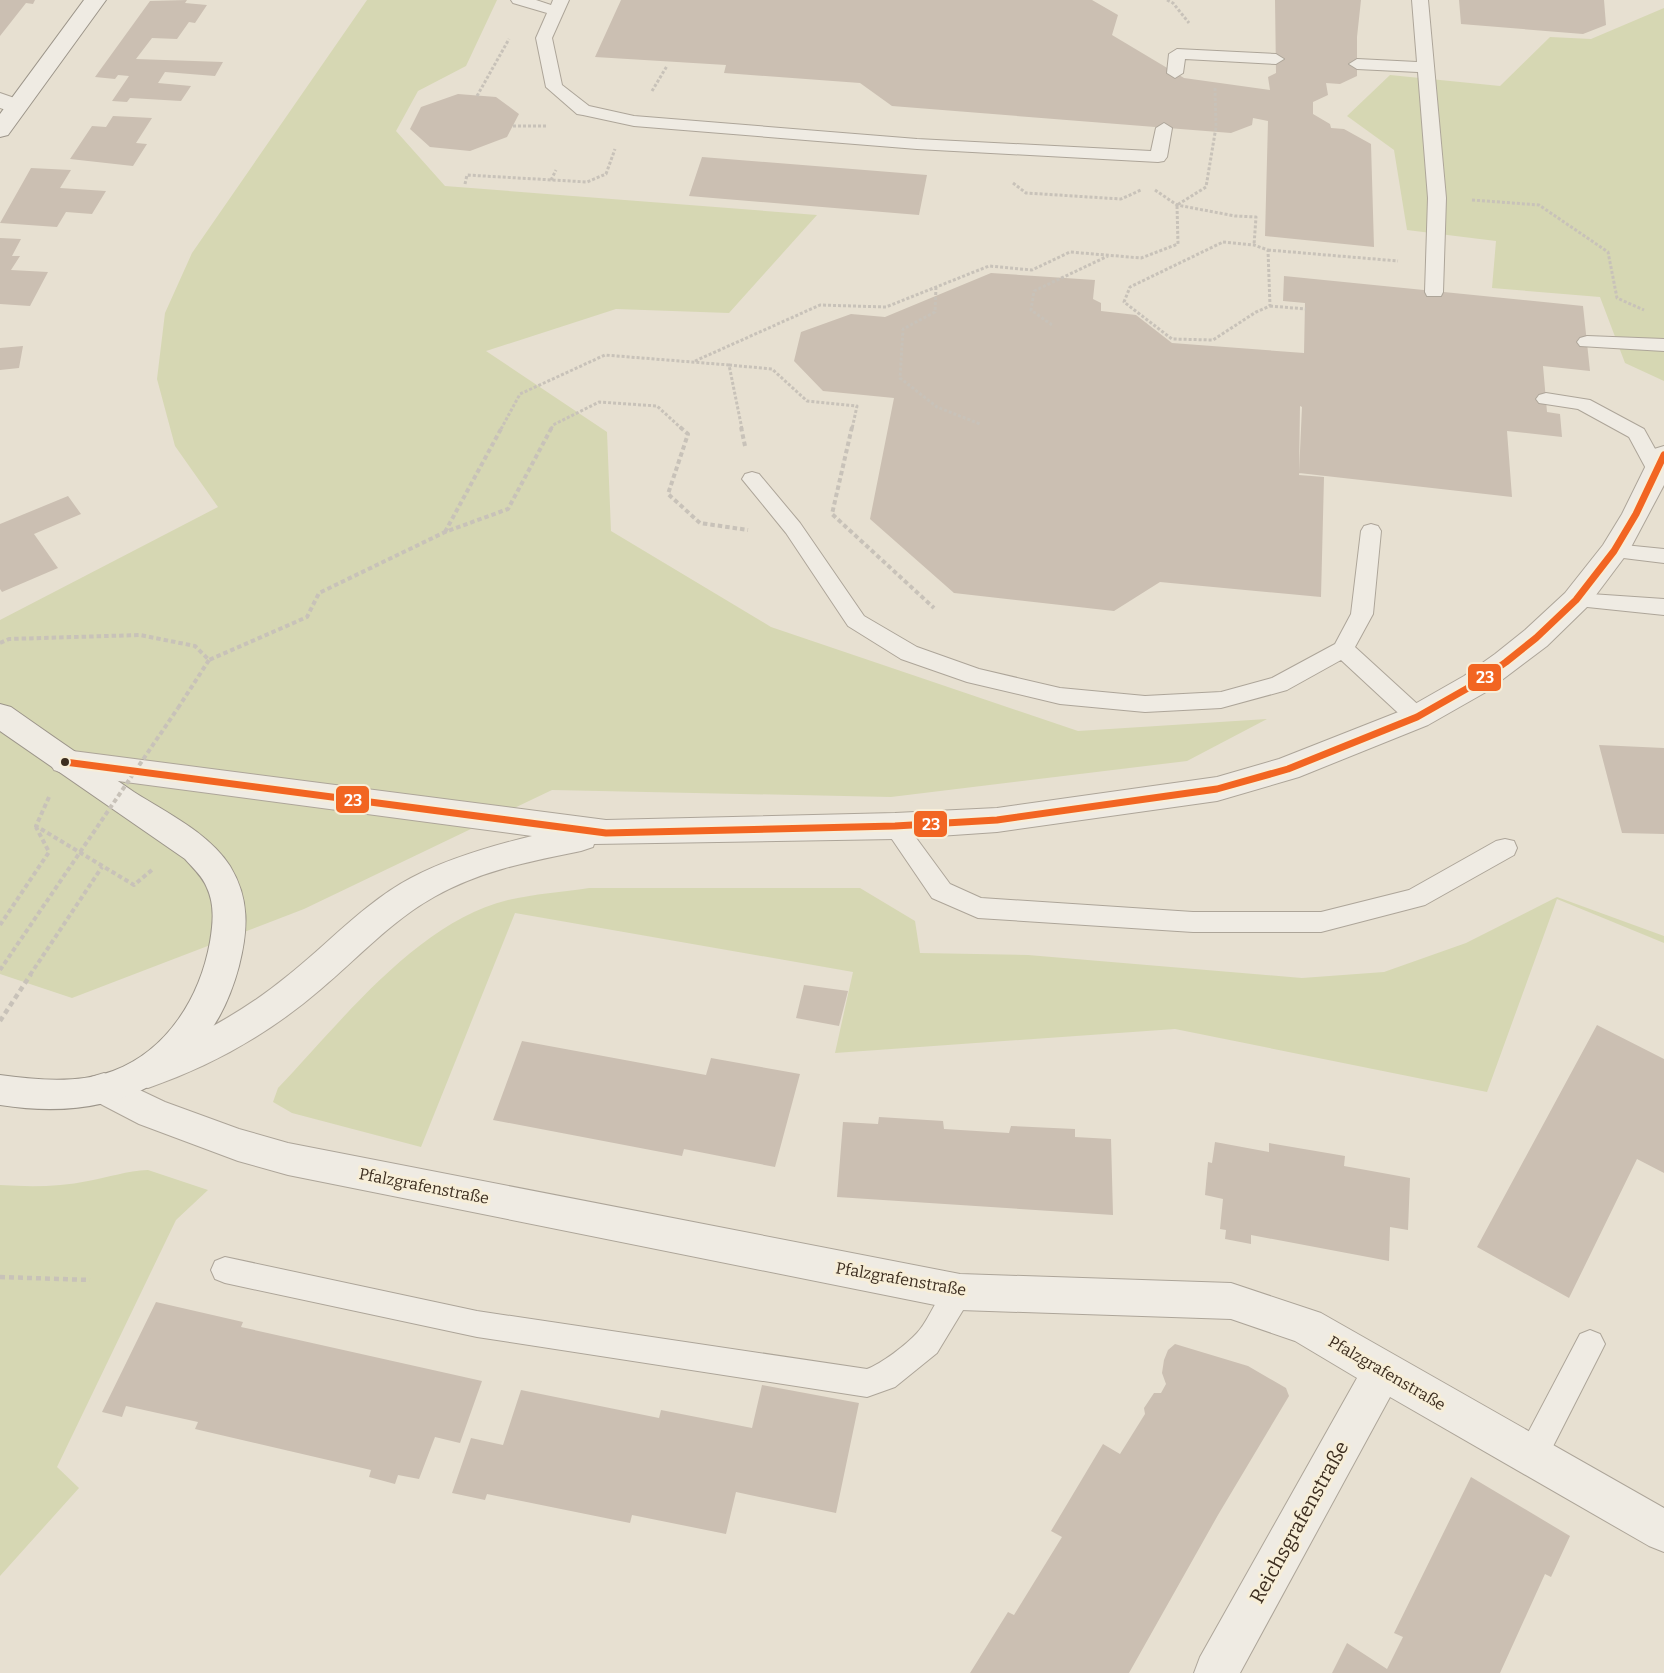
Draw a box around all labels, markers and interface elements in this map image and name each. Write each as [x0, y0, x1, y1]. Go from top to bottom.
line badge: 23 [1467, 663, 1502, 692]
text: 23 [1476, 668, 1494, 687]
unlabelled marker [59, 756, 71, 768]
line badge: 23 [335, 785, 370, 814]
text: 23 [344, 791, 362, 810]
line badge: 23 [913, 810, 948, 838]
text: 23 [922, 815, 940, 834]
street label: Pfalzgrafenstraße [357, 1164, 491, 1208]
street label: Pfalzgrafenstraße [834, 1258, 968, 1300]
street label: Pfalzgrafenstraße [1325, 1332, 1449, 1414]
street label: Reichsgrafenstraße [1244, 1437, 1354, 1607]

